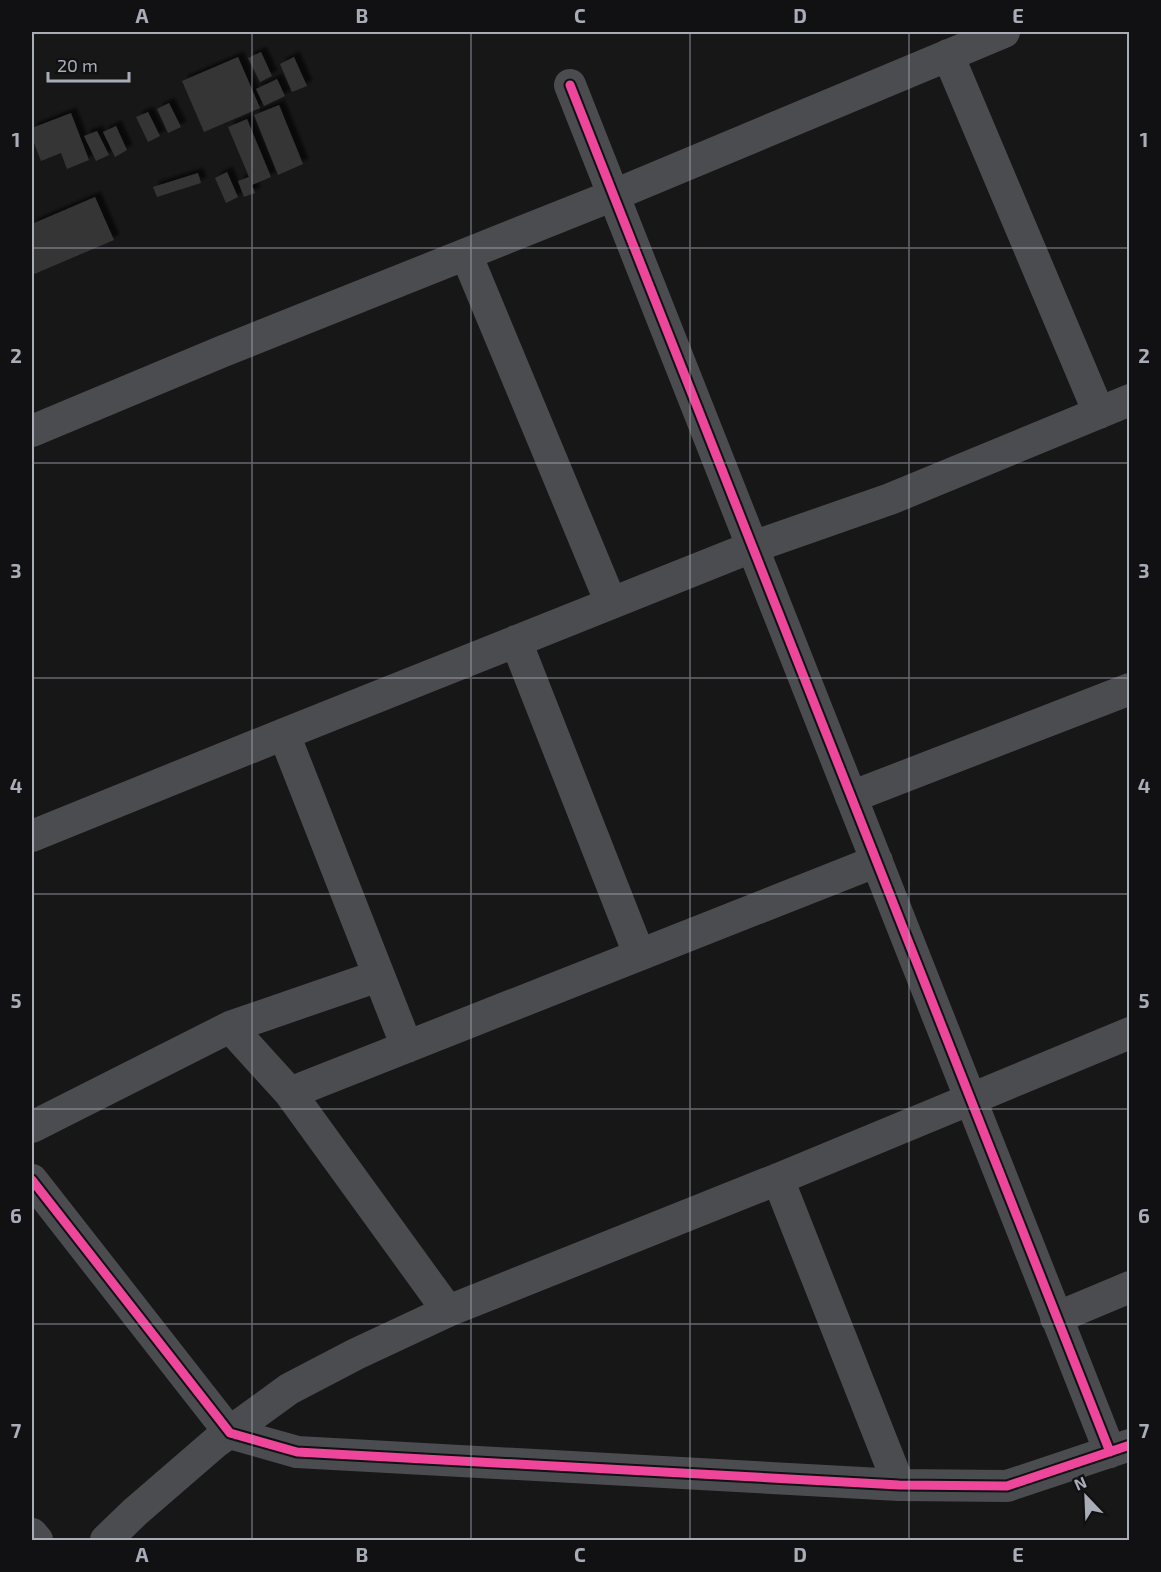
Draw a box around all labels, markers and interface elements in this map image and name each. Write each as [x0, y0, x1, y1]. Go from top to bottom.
text: A [135, 3, 149, 27]
text: B [356, 3, 368, 27]
text: C [574, 3, 586, 27]
text: D [793, 3, 807, 27]
text: E [1012, 3, 1024, 27]
scale bar [48, 45, 129, 83]
text: 20 m [57, 54, 98, 76]
text: 1 [12, 127, 20, 151]
text: 1 [1140, 127, 1148, 151]
text: 2 [10, 343, 22, 367]
text: 2 [1138, 343, 1150, 367]
text: 3 [10, 558, 22, 582]
text: 3 [1138, 558, 1150, 582]
text: 4 [10, 773, 23, 797]
text: 4 [1138, 773, 1151, 797]
text: 5 [10, 988, 22, 1012]
text: 5 [1138, 988, 1150, 1012]
text: 6 [10, 1203, 22, 1227]
text: 6 [1138, 1203, 1150, 1227]
text: 7 [11, 1418, 22, 1442]
text: 7 [1139, 1418, 1150, 1442]
north arrow [1056, 1467, 1116, 1527]
text: N [1071, 1472, 1089, 1494]
text: A [135, 1542, 149, 1566]
text: B [356, 1542, 368, 1566]
text: C [574, 1542, 586, 1566]
text: D [793, 1542, 807, 1566]
text: E [1012, 1542, 1024, 1566]

